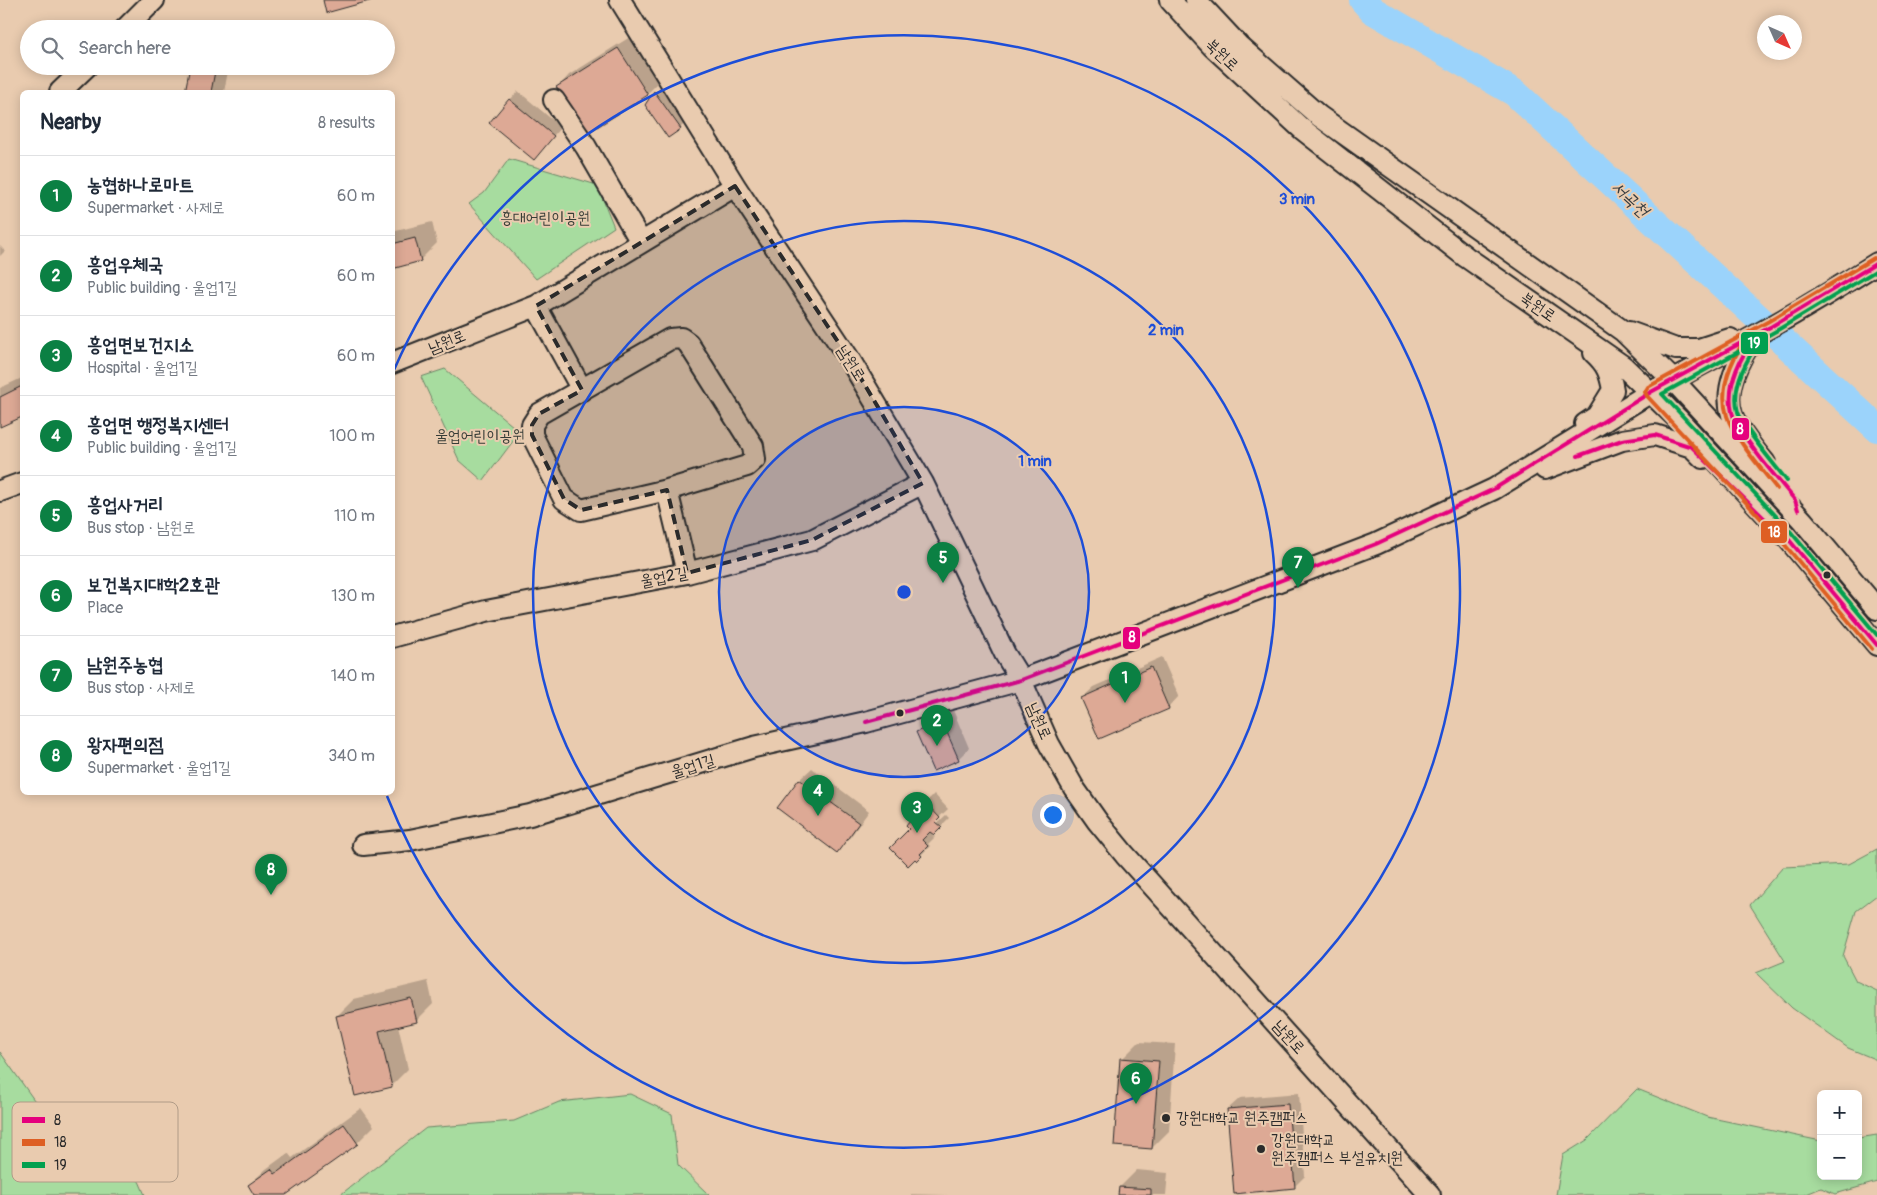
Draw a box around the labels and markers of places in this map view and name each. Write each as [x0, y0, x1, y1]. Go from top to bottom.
pin: 5 [927, 542, 959, 583]
pin: 7 [1282, 547, 1314, 588]
unlabelled marker [1822, 570, 1832, 580]
centre of rings [895, 583, 913, 601]
pin: 1 [1109, 662, 1141, 703]
pin: 2 [921, 705, 953, 746]
unlabelled marker [895, 708, 905, 718]
pin: 4 [802, 775, 834, 816]
pin: 3 [901, 792, 933, 833]
pin: 8 [255, 854, 287, 895]
pin: 6 [1120, 1063, 1152, 1104]
place label: 강원대학교 원주캠퍼스 [1176, 1108, 1308, 1128]
marker: 강원대학교 원주캠퍼스 [1160, 1112, 1172, 1124]
place label: 강원대학교 원주캠퍼스 부설유치원 [1271, 1130, 1403, 1168]
marker: 강원대학교 원주캠퍼스 부설유치원 [1255, 1143, 1267, 1155]

